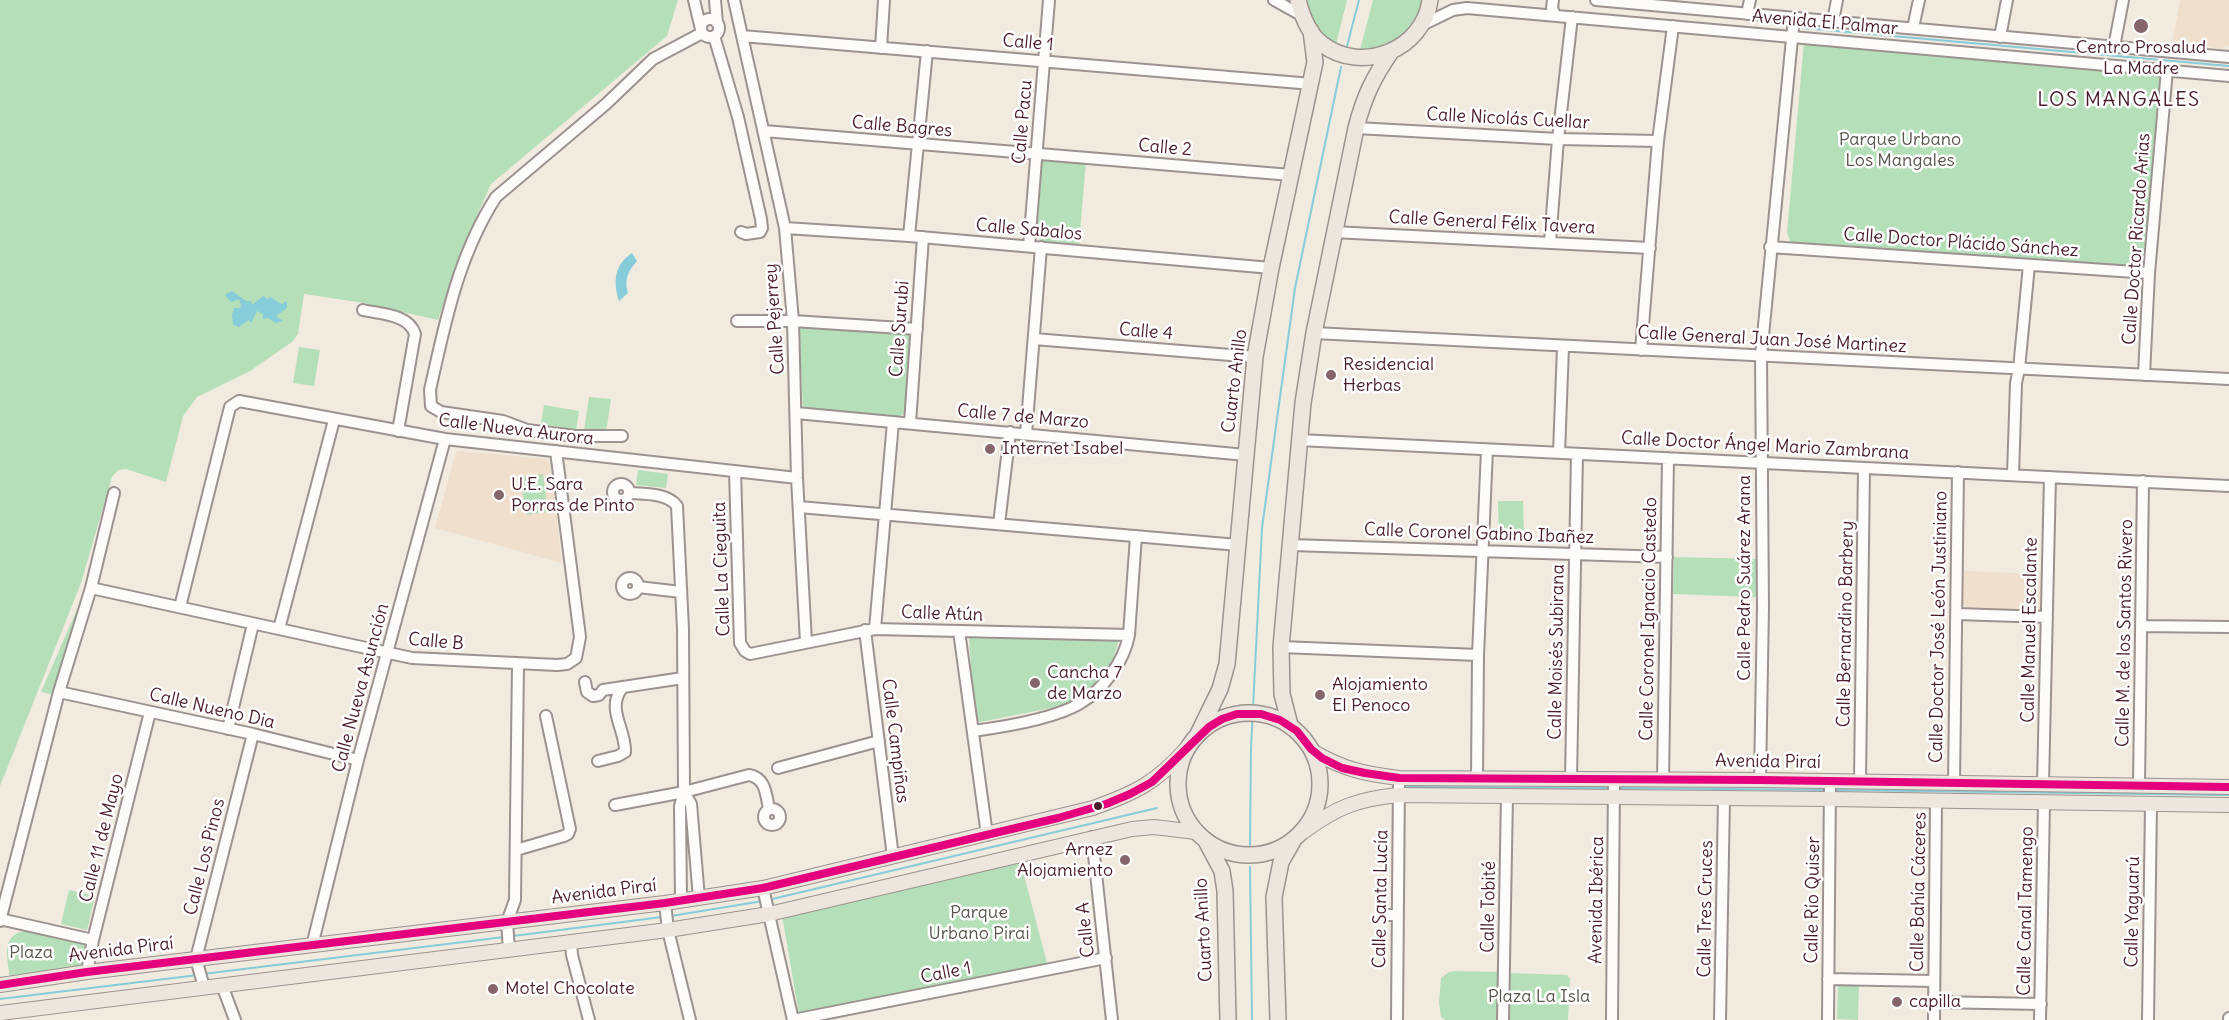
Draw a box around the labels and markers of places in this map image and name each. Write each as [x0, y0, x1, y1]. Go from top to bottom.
marker: Centro Prosalud La Madre [2132, 17, 2150, 35]
place label: Centro Prosalud La Madre [2076, 37, 2206, 80]
place label: Residencial Herbas [1343, 354, 1434, 397]
marker: Residencial Herbas [1324, 368, 1338, 382]
place label: Internet Isabel [1002, 438, 1123, 460]
marker: Internet Isabel [983, 442, 997, 456]
place label: U.E. Sara Porras de Pinto [511, 474, 635, 516]
marker: U.E. Sara Porras de Pinto [492, 488, 506, 502]
place label: Cancha 7 de Marzo [1047, 662, 1122, 704]
place label: Alojamiento El Penoco [1332, 674, 1428, 716]
marker: Cancha 7 de Marzo [1028, 676, 1042, 690]
marker: Alojamiento El Penoco [1313, 688, 1327, 702]
unlabelled marker [1092, 800, 1104, 812]
place label: Arnez Alojamiento [1017, 839, 1113, 882]
marker: Arnez Alojamiento [1118, 853, 1132, 867]
place label: Motel Chocolate [505, 978, 635, 1000]
marker: Motel Chocolate [486, 982, 500, 996]
place label: capilla [1909, 991, 1961, 1013]
marker: capilla [1890, 995, 1904, 1009]

